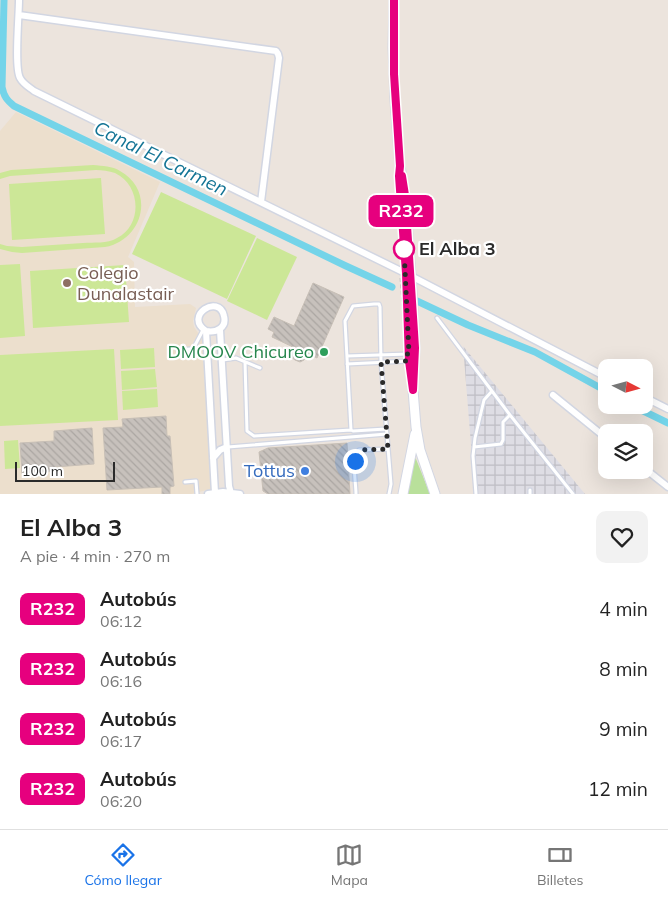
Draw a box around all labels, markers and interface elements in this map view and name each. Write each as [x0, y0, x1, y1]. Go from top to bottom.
water label: Canal El Carmen [90, 115, 232, 201]
line badge: R232 [366, 195, 436, 227]
text: R232 [378, 199, 424, 222]
place label: El Alba 3 [419, 237, 496, 260]
marker: El Alba 3 [393, 238, 415, 260]
place label: Colegio Dunalastair [77, 261, 174, 305]
marker: Colegio Dunalastair [61, 277, 73, 289]
place label: DMOOV Chicureo [167, 340, 314, 363]
marker: DMOOV Chicureo [318, 346, 330, 358]
north arrow [598, 359, 652, 414]
map controls [598, 359, 653, 479]
button: layers [598, 424, 653, 479]
your location [343, 449, 368, 474]
scale bar [15, 459, 115, 482]
place label: Tottus [244, 459, 295, 482]
text: 100 m [22, 462, 63, 480]
marker: Tottus [299, 465, 311, 477]
button: heart [596, 511, 648, 563]
text: El Alba 3 [20, 512, 122, 542]
text: A pie · 4 min · 270 m [20, 546, 170, 566]
text: Autobús [100, 587, 177, 611]
text: R232 [30, 597, 75, 620]
text: 4 min [599, 597, 648, 621]
text: 06:12 [100, 611, 142, 631]
text: Autobús [100, 647, 177, 671]
text: R232 [30, 657, 75, 680]
text: 8 min [599, 657, 648, 681]
text: 06:16 [100, 671, 142, 691]
text: Autobús [100, 707, 177, 731]
text: R232 [30, 717, 75, 740]
text: 9 min [599, 717, 648, 741]
text: 06:17 [100, 731, 142, 751]
text: Autobús [100, 767, 177, 791]
text: R232 [30, 777, 75, 800]
text: 12 min [588, 777, 648, 801]
text: 06:20 [100, 791, 142, 811]
tab: Cómo llegar [85, 841, 162, 889]
tab: Mapa [331, 841, 368, 889]
tab: Billetes [537, 841, 583, 889]

